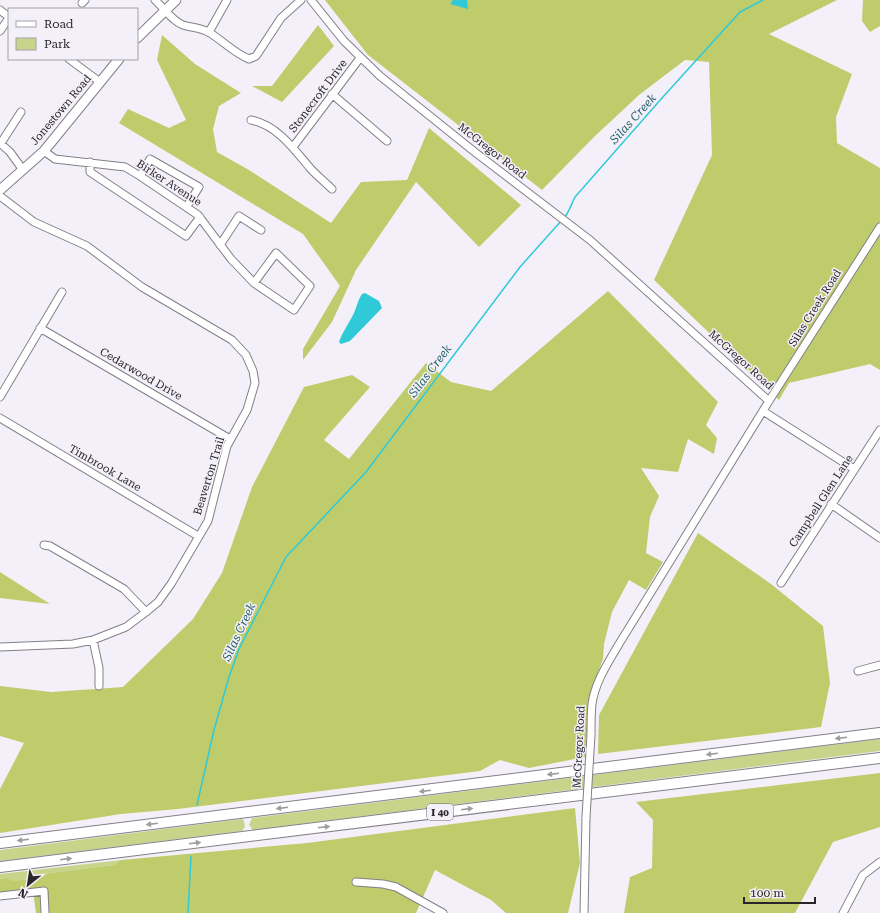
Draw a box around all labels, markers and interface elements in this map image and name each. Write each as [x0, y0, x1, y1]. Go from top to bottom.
legend [8, 8, 138, 60]
text: Road [44, 17, 74, 31]
text: Park [44, 37, 71, 51]
street label: Stonecroft Drive [286, 57, 350, 135]
street label: Jonestown Road [28, 72, 94, 148]
water label: Silas Creek [606, 91, 659, 148]
street label: McGregor Road [455, 120, 529, 182]
street label: Birker Avenue [134, 157, 204, 209]
street label: Silas Creek Road [786, 267, 844, 349]
street label: McGregor Road [706, 327, 776, 393]
water label: Silas Creek [405, 341, 455, 401]
street label: Cedarwood Drive [98, 345, 184, 403]
street label: Beaverton Trail [191, 435, 227, 517]
street label: Timbrook Lane [66, 442, 144, 494]
street label: Campbell Glen Lane [786, 452, 856, 550]
water label: Silas Creek [219, 600, 259, 664]
street label: McGregor Road [570, 705, 588, 789]
one-way arrow [835, 735, 847, 741]
one-way arrow [706, 751, 718, 757]
one-way arrow [547, 771, 560, 777]
one-way arrow [418, 787, 431, 794]
road number: I 40 [427, 804, 453, 820]
one-way arrow [276, 805, 288, 812]
one-way arrow [461, 806, 473, 812]
one-way arrow [146, 821, 158, 828]
one-way arrow [318, 824, 331, 830]
one-way arrow [17, 837, 29, 844]
one-way arrow [189, 840, 202, 846]
one-way arrow [60, 856, 73, 862]
north arrow [8, 865, 48, 905]
scale bar [744, 879, 815, 905]
text: N [16, 885, 30, 901]
text: 100 m [750, 886, 784, 900]

